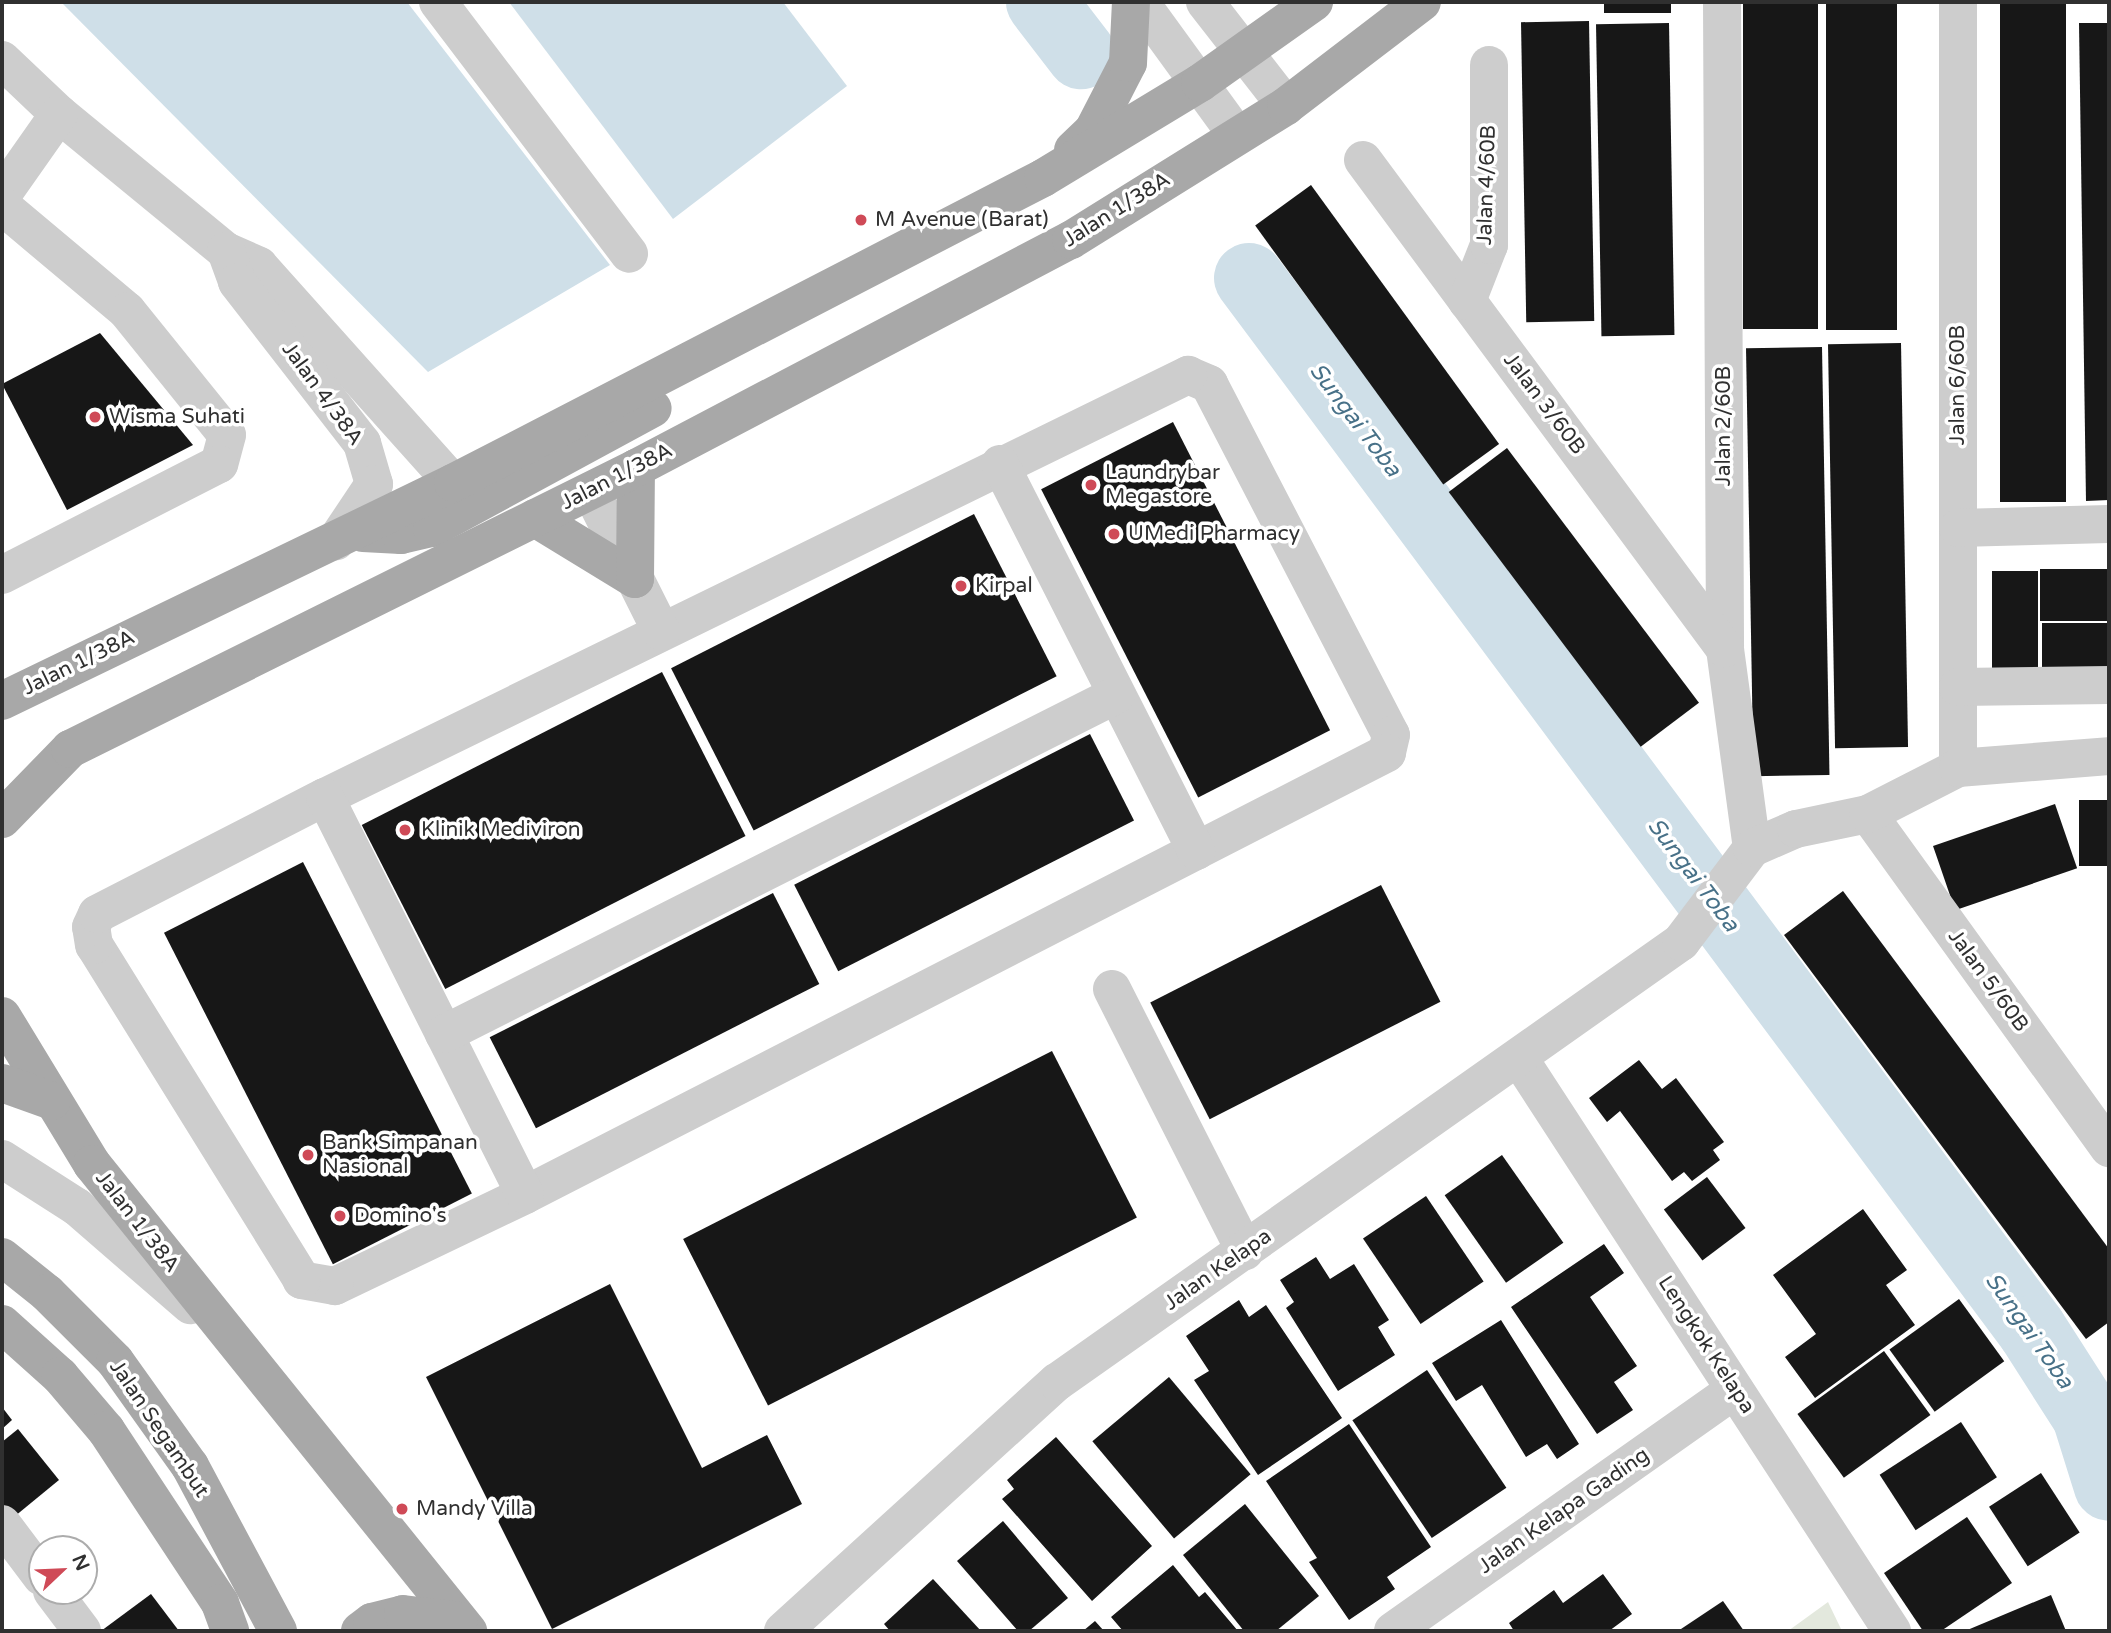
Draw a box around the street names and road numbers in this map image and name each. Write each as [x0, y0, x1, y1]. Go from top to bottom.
street label: Jalan 4/60B [1472, 124, 1502, 246]
street label: Jalan 1/38A [1059, 167, 1175, 253]
street label: Jalan 6/60B [1945, 325, 1971, 445]
street label: Jalan 4/38A [276, 337, 368, 451]
street label: Jalan 3/60B [1498, 348, 1590, 460]
street label: Jalan 2/60B [1711, 366, 1737, 486]
street label: Jalan 1/38A [557, 438, 677, 516]
street label: Jalan 1/38A [19, 625, 139, 701]
street label: Jalan 5/60B [1942, 925, 2034, 1037]
street label: Jalan 1/38A [90, 1166, 184, 1278]
street label: Jalan Kelapa [1160, 1224, 1276, 1316]
street label: Lengkok Kelapa [1652, 1271, 1760, 1419]
street label: Jalan Segambut [104, 1356, 214, 1502]
street label: Jalan Kelapa Gading [1474, 1443, 1654, 1579]

